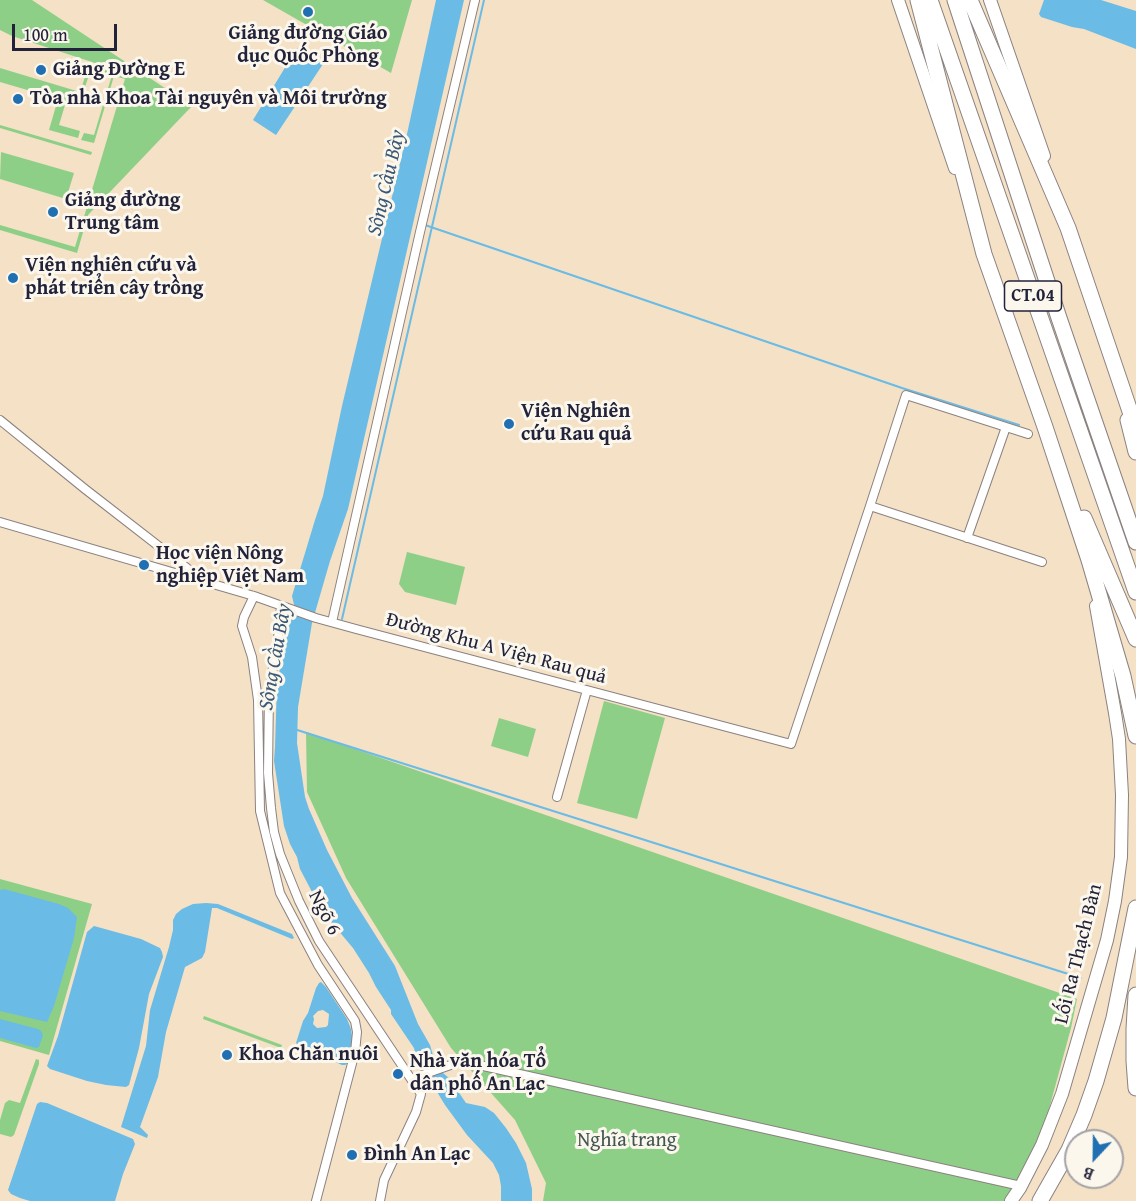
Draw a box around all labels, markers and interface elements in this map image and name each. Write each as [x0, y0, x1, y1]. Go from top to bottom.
marker: Giảng đường Giáo dục Quốc Phòng [301, 5, 315, 19]
scale bar [15, 12, 120, 50]
text: 100 m [23, 21, 68, 48]
place label: Giảng đường Giáo dục Quốc Phòng [229, 22, 387, 69]
place label: Giảng Đường E [53, 58, 185, 82]
marker: Giảng Đường E [34, 63, 48, 77]
place label: Tòa nhà Khoa Tài nguyên và Môi trường [30, 87, 386, 111]
marker: Tòa nhà Khoa Tài nguyên và Môi trường [11, 92, 25, 106]
water label: Sông Cầu Bây [363, 128, 411, 238]
place label: Giảng đường Trung tâm [65, 189, 180, 236]
marker: Giảng đường Trung tâm [46, 205, 60, 219]
place label: Viện nghiên cứu và phát triển cây trồng [25, 254, 203, 301]
marker: Viện nghiên cứu và phát triển cây trồng [6, 271, 20, 285]
road number: CT.04 [1004, 281, 1062, 311]
place label: Viện Nghiên cứu Rau quả [521, 400, 632, 447]
marker: Viện Nghiên cứu Rau quả [502, 417, 516, 431]
place label: Học viện Nông nghiệp Việt Nam [156, 542, 304, 589]
marker: Học viện Nông nghiệp Việt Nam [137, 558, 151, 572]
water label: Sông Cầu Bây [254, 602, 298, 712]
street label: Đường Khu A Viện Rau quả [383, 608, 609, 690]
street label: Lối Ra Thạch Bàn [1050, 881, 1108, 1027]
street label: Ngõ 6 [303, 886, 345, 940]
place label: Khoa Chăn nuôi [239, 1043, 378, 1067]
marker: Khoa Chăn nuôi [220, 1048, 234, 1062]
place label: Nhà văn hóa Tổ dân phố An Lạc [410, 1050, 546, 1097]
marker: Nhà văn hóa Tổ dân phố An Lạc [391, 1067, 405, 1081]
park label: Nghĩa trang [577, 1129, 677, 1153]
north arrow [1064, 1129, 1124, 1189]
place label: Đình An Lạc [364, 1143, 470, 1167]
marker: Đình An Lạc [345, 1148, 359, 1162]
text: B [1079, 1161, 1097, 1187]

